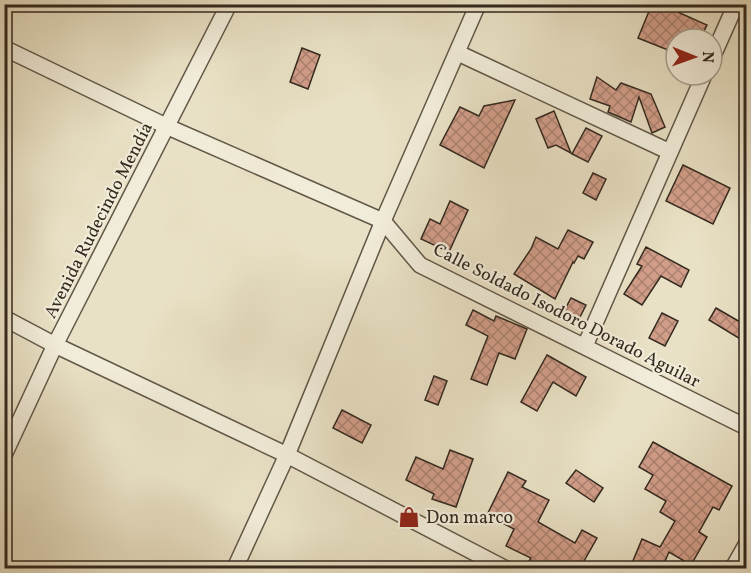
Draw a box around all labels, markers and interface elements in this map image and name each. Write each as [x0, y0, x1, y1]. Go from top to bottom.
north arrow [664, 27, 724, 87]
text: N [696, 51, 718, 64]
street label: Avenida Rudecindo Mendía [39, 118, 160, 323]
street label: Calle Soldado Isodoro Dorado Aguilar [428, 238, 705, 395]
shop icon: Don marco [397, 505, 421, 529]
place label: Don marco [426, 506, 513, 531]

